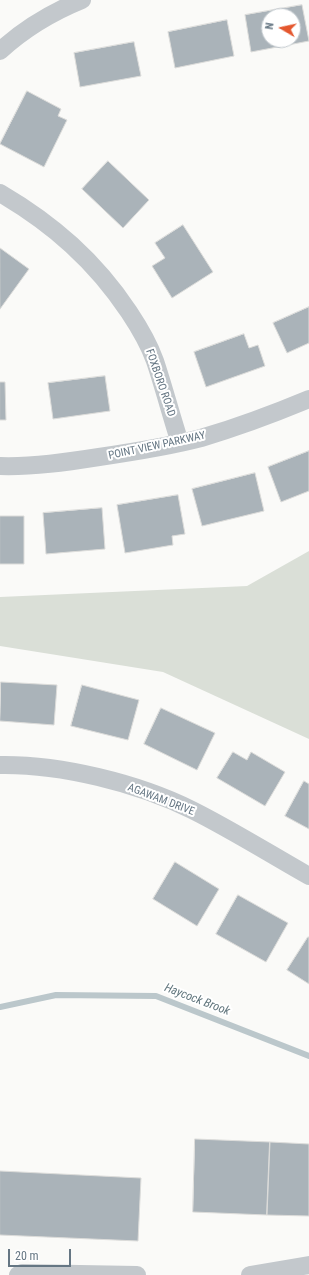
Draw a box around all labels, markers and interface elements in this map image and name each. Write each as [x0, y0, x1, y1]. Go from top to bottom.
north arrow [261, 8, 301, 48]
text: N [263, 22, 277, 31]
street label: FOXBORO ROAD [142, 348, 178, 418]
street label: POINT VIEW PARKWAY [107, 429, 207, 463]
street label: AGAWAM DRIVE [126, 781, 196, 819]
water label: Haycock Brook [162, 981, 232, 1019]
scale bar [10, 1241, 73, 1267]
text: 20 m [15, 1249, 39, 1263]

